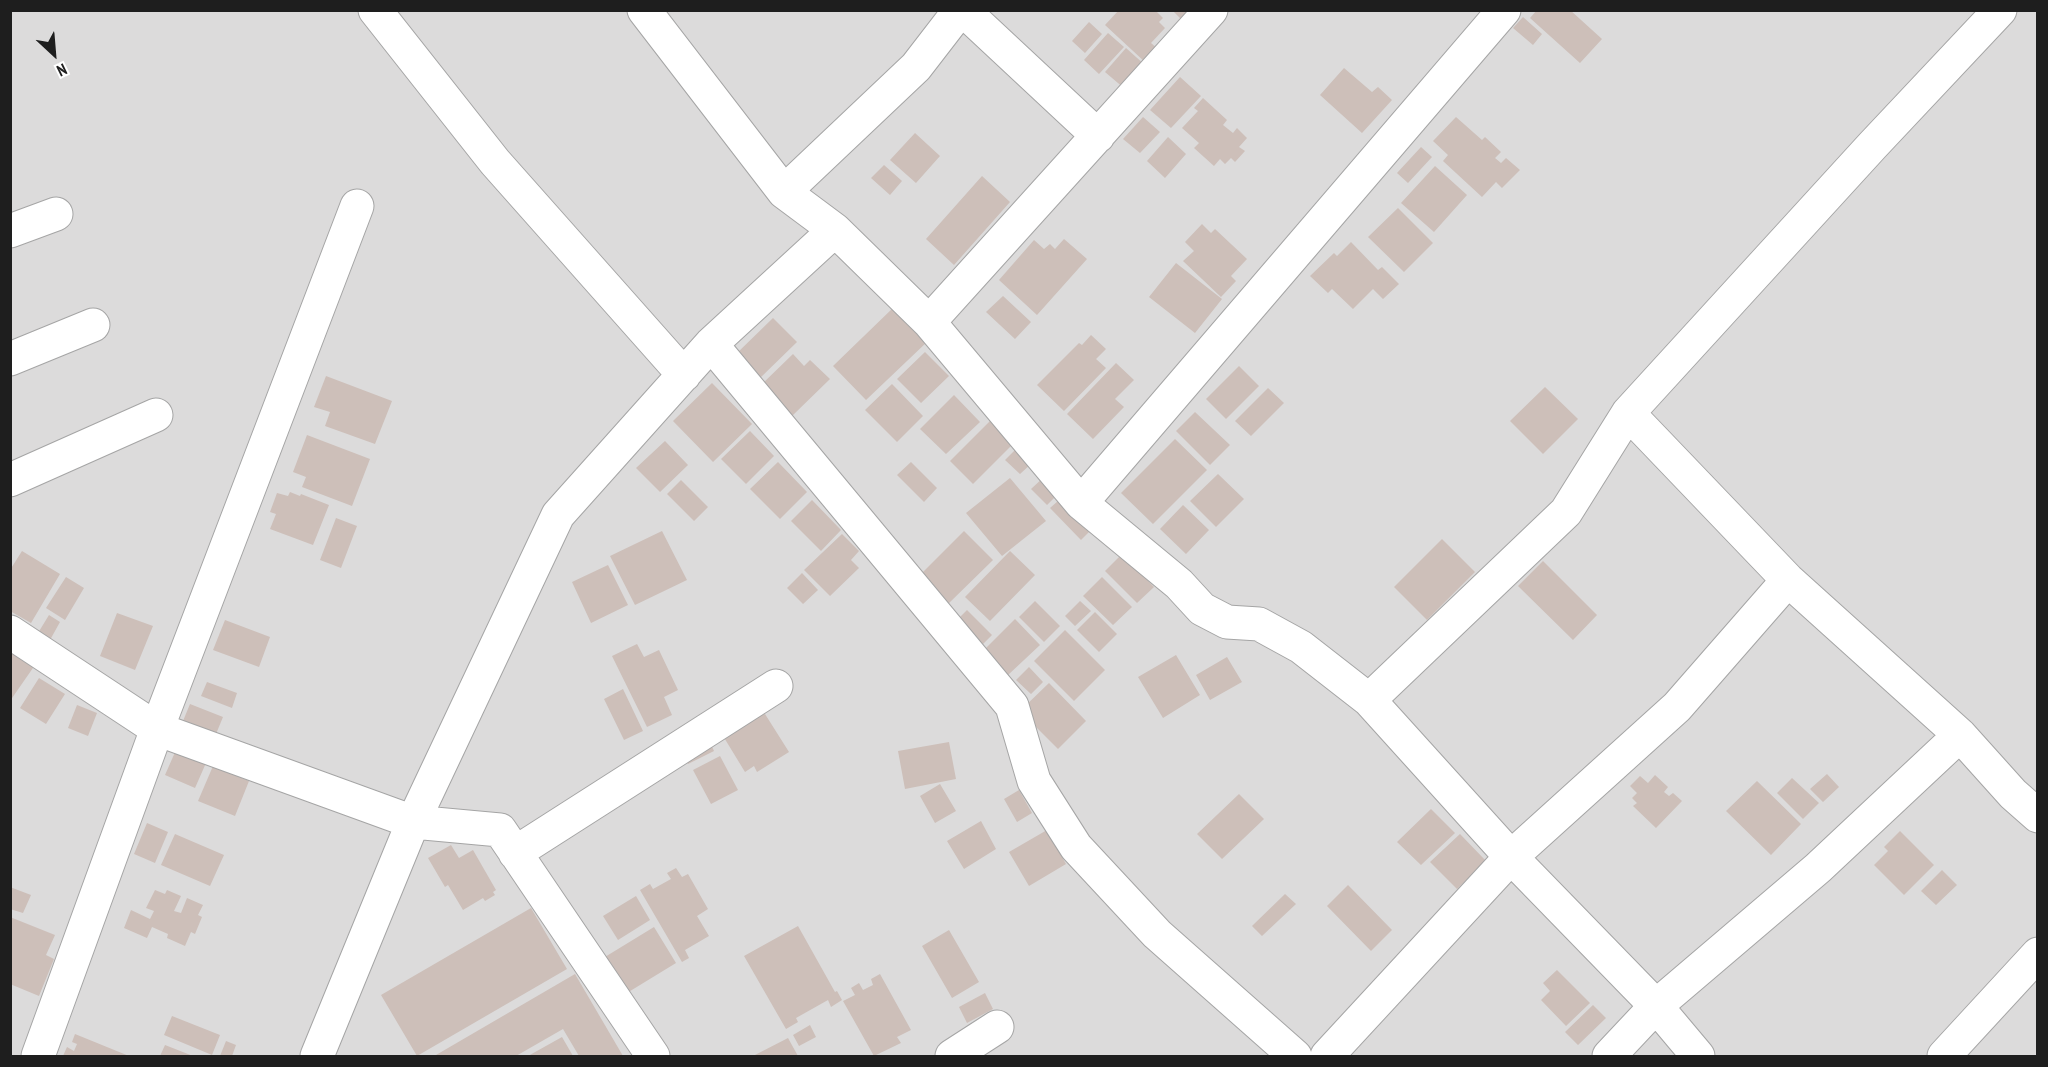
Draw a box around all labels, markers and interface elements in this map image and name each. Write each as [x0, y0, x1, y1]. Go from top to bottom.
north arrow [24, 24, 84, 84]
text: N [54, 59, 70, 81]

